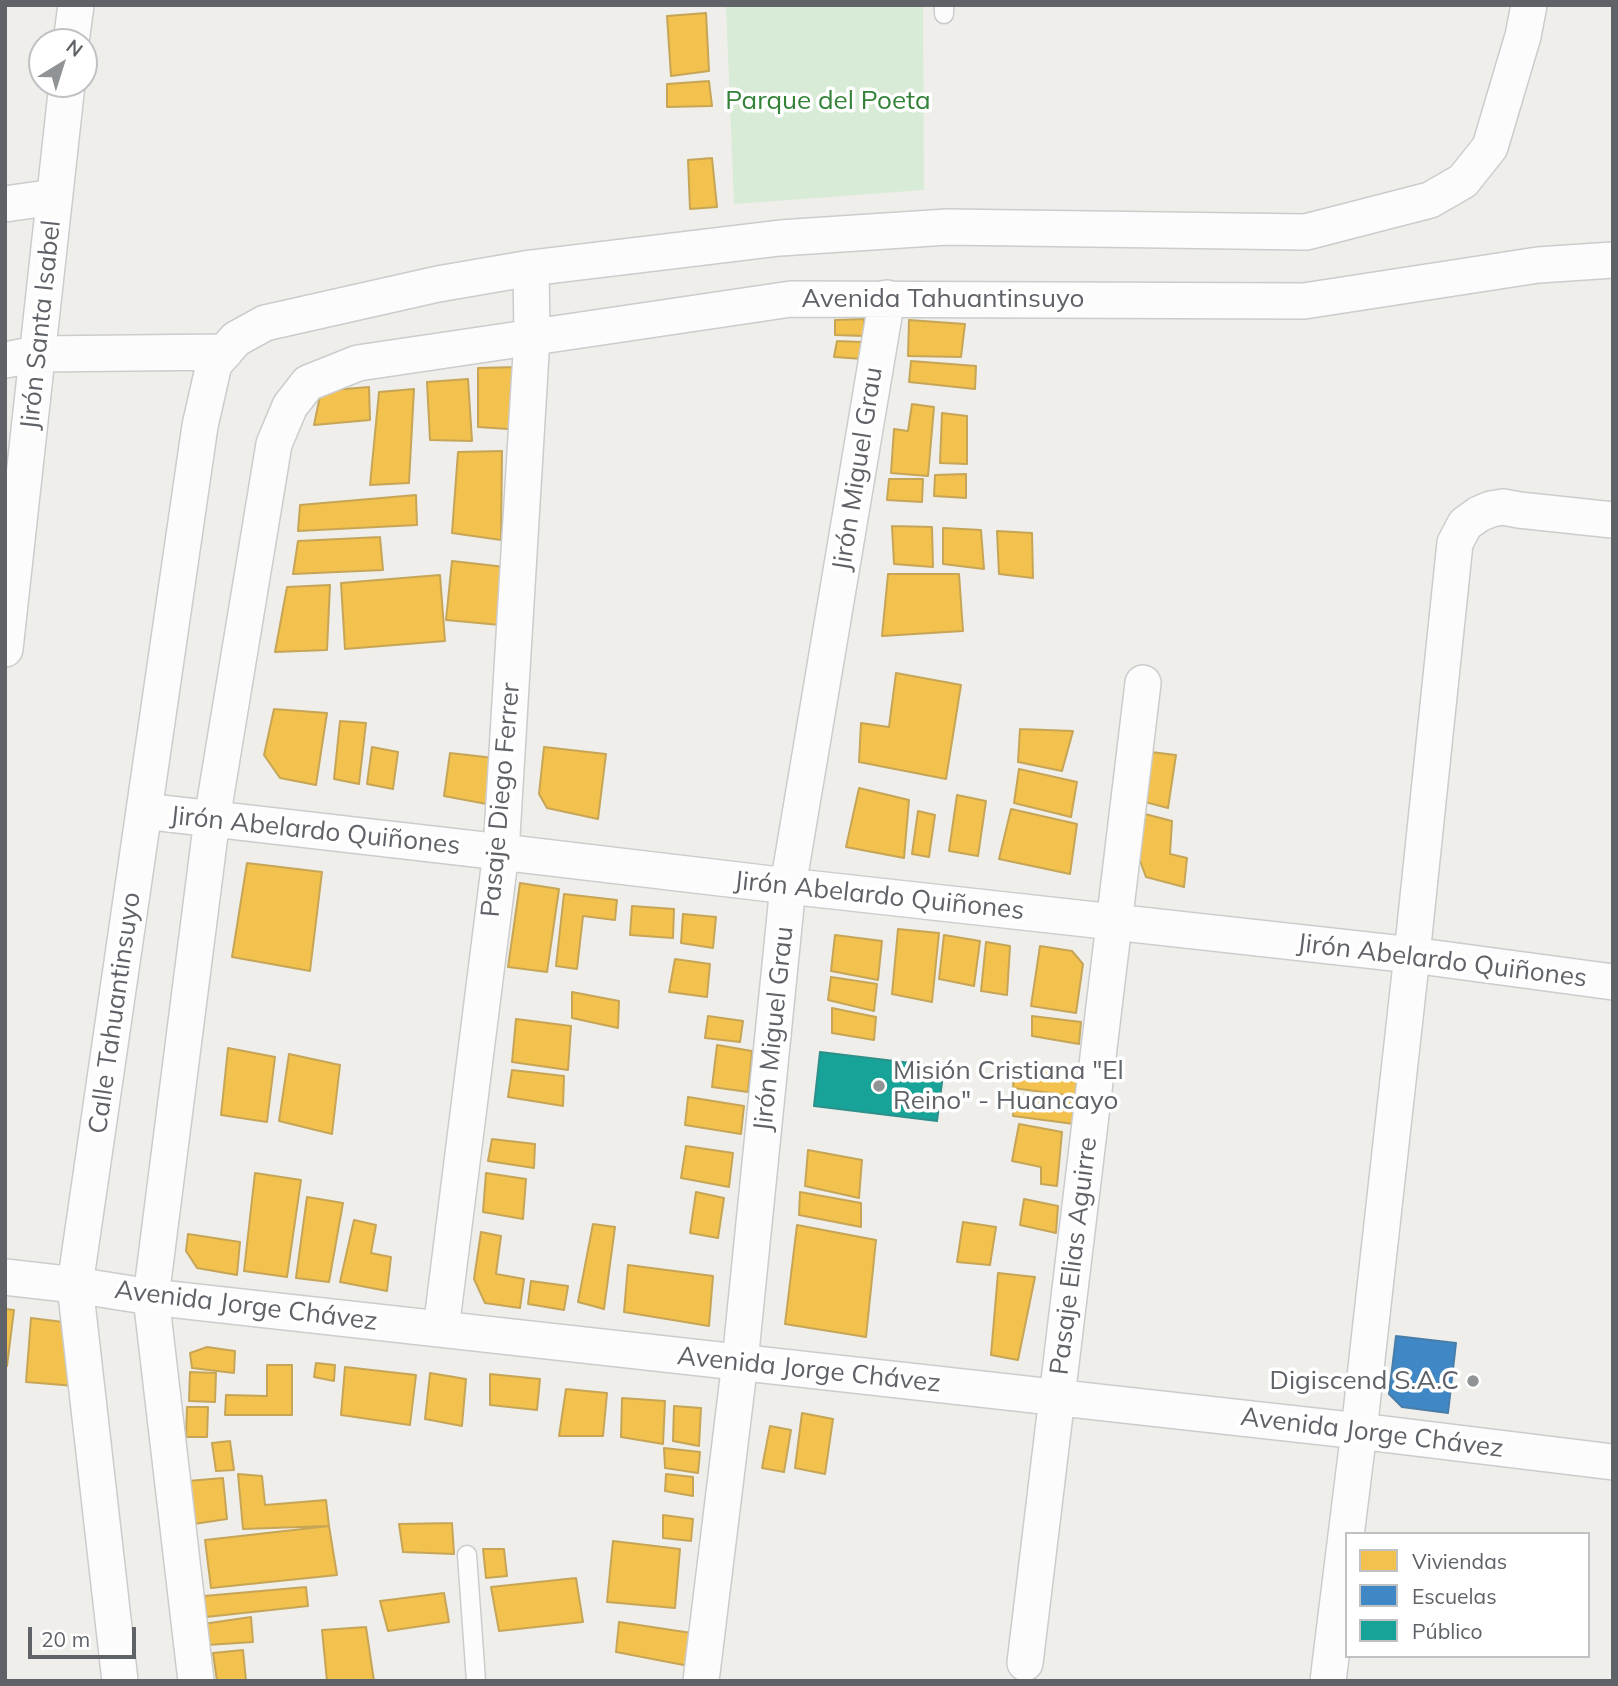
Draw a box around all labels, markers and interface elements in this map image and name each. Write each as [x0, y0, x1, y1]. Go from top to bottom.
north arrow [28, 28, 98, 98]
text: N [62, 34, 88, 62]
park label: Parque del Poeta [725, 85, 931, 117]
street label: Jirón Santa Isabel [14, 219, 68, 431]
street label: Avenida Tahuantinsuyo [802, 283, 1084, 315]
street label: Jirón Miguel Grau [826, 365, 890, 573]
street label: Pasaje Diego Ferrer [475, 682, 527, 918]
street label: Jirón Abelardo Quiñones [168, 800, 462, 862]
street label: Jirón Abelardo Quiñones [732, 865, 1026, 927]
street label: Calle Tahuantinsuyo [83, 890, 147, 1136]
street label: Jirón Miguel Grau [748, 925, 800, 1133]
street label: Jirón Abelardo Quiñones [1295, 928, 1589, 994]
place label: Misión Cristiana "El Reino" - Huancayo [893, 1055, 1124, 1116]
marker: Misión Cristiana "El Reino" - Huancayo [871, 1078, 887, 1094]
street label: Pasaje Elias Aguirre [1044, 1135, 1104, 1377]
street label: Avenida Jorge Chávez [113, 1274, 379, 1338]
street label: Avenida Jorge Chávez [676, 1341, 942, 1399]
place label: Digiscend S.A.C [1269, 1365, 1459, 1397]
marker: Digiscend S.A.C [1465, 1373, 1481, 1389]
street label: Avenida Jorge Chávez [1239, 1401, 1505, 1465]
legend [1345, 1532, 1590, 1658]
text: Viviendas [1412, 1548, 1507, 1574]
text: Escuelas [1412, 1583, 1497, 1609]
scale bar [32, 1612, 140, 1656]
text: Público [1412, 1618, 1482, 1644]
text: 20 m [41, 1626, 90, 1652]

